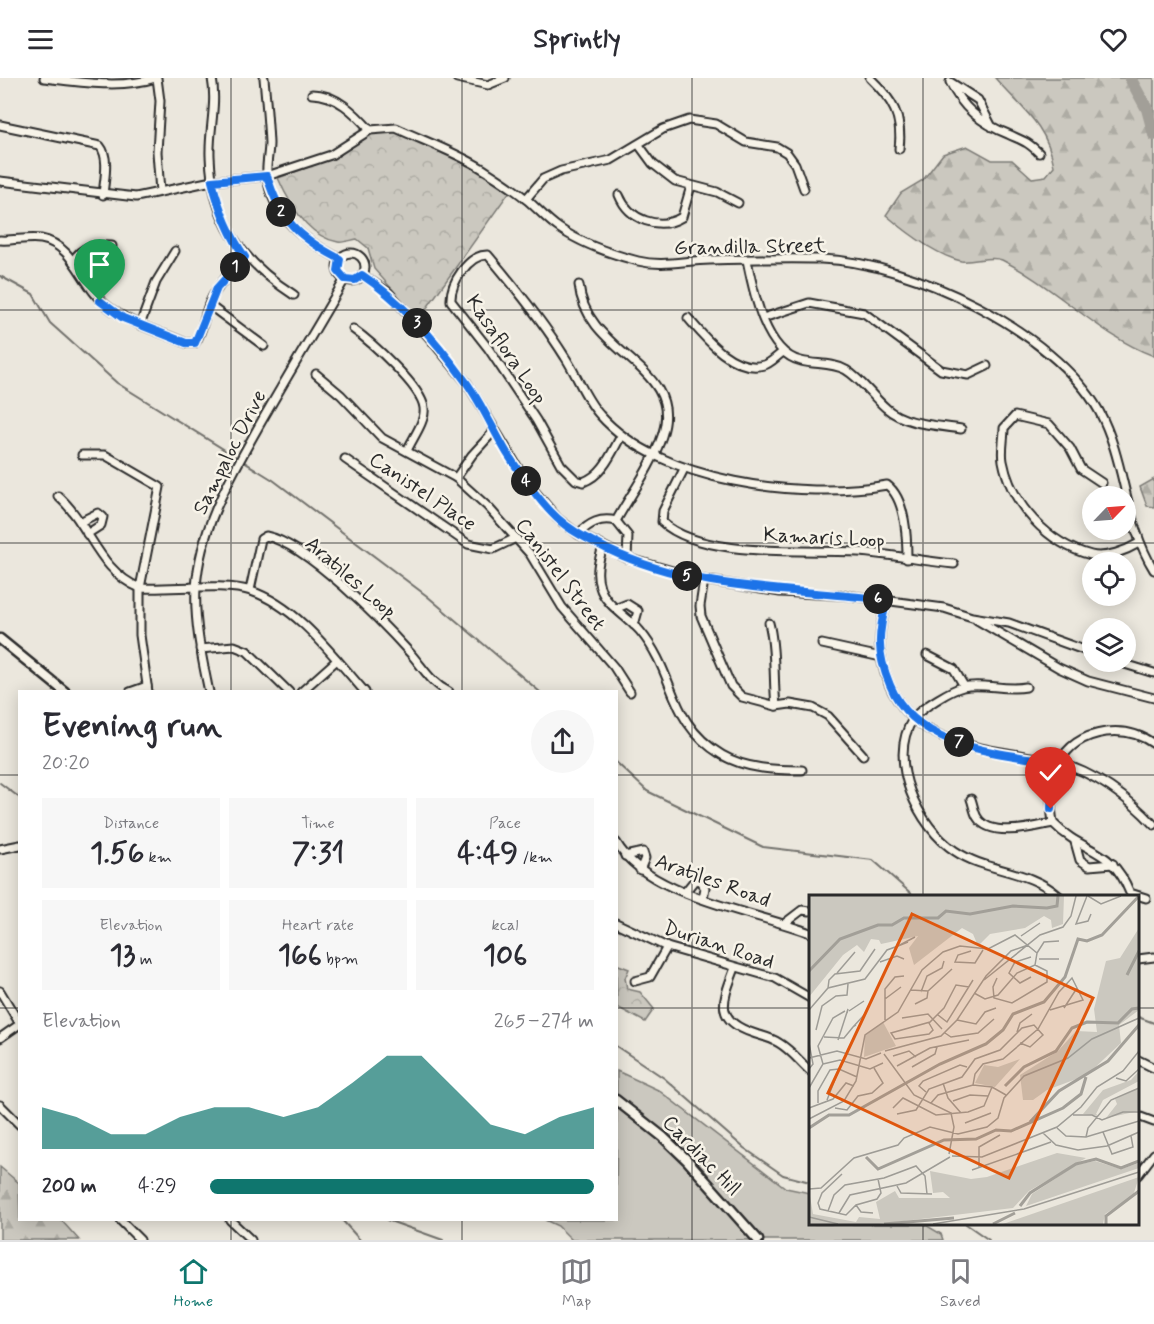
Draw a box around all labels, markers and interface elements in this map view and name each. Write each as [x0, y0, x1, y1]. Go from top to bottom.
text: Sprintly [533, 22, 621, 57]
icon: menu [24, 23, 57, 56]
icon: heart [1097, 23, 1130, 56]
pin: 2 [266, 197, 296, 227]
text: 2 [277, 201, 285, 222]
street label: Grandilla Street [674, 232, 827, 262]
pin [74, 239, 125, 301]
icon: arrive [83, 248, 116, 281]
pin: 1 [220, 252, 250, 282]
text: 1 [231, 256, 239, 277]
street label: Kasaflora Loop [459, 289, 553, 410]
pin: 3 [402, 308, 432, 338]
text: 3 [413, 312, 421, 333]
street label: Sampaloc Drive [186, 385, 273, 520]
street label: Canistel Place [363, 446, 482, 538]
pin: 4 [511, 466, 541, 496]
text: 4 [521, 470, 531, 491]
north arrow [1082, 486, 1136, 540]
map controls [1082, 486, 1136, 672]
street label: Canistel Street [508, 512, 612, 637]
street label: Kamaris Loop [762, 521, 885, 555]
street label: Aratiles Loop [299, 530, 402, 625]
button: locate [1082, 552, 1136, 606]
pin: 5 [672, 561, 702, 591]
text: 5 [682, 565, 692, 586]
pin: 6 [863, 584, 893, 614]
text: 6 [874, 588, 882, 609]
button: layers [1082, 618, 1136, 672]
text: Evening run [42, 705, 222, 749]
button: share [531, 710, 594, 773]
pin: 7 [944, 727, 974, 757]
text: 7 [954, 731, 964, 752]
pin [1025, 747, 1076, 809]
text: 20:20 [42, 750, 90, 777]
icon: check [1034, 756, 1067, 789]
text: Distance [103, 813, 159, 834]
text: Time [301, 813, 335, 834]
text: Pace [489, 813, 521, 834]
text: 1.56 [90, 834, 144, 873]
text: 7:31 [292, 834, 344, 873]
text: 4:49 [457, 834, 518, 873]
text: km [144, 847, 172, 868]
text: /km [518, 847, 553, 868]
street label: Aratiles Road [651, 847, 774, 915]
inset map [809, 895, 1139, 1225]
street label: Durian Road [660, 914, 778, 976]
text: Elevation [100, 915, 163, 936]
text: Heart rate [282, 915, 354, 936]
text: kcal [492, 915, 518, 936]
text: 13 [109, 936, 136, 975]
text: 166 [278, 936, 322, 975]
text: 106 [483, 936, 527, 975]
text: m [136, 949, 153, 970]
text: bpm [322, 949, 358, 970]
text: Elevation [42, 1008, 121, 1035]
text: 265–274 m [494, 1008, 594, 1035]
street label: Cardiac Hill [656, 1109, 747, 1202]
text: 200 m [42, 1173, 97, 1200]
text: 4:29 [138, 1173, 177, 1200]
tab: Home [173, 1255, 213, 1312]
tab: Map [560, 1255, 593, 1312]
tab: Saved [940, 1255, 981, 1312]

